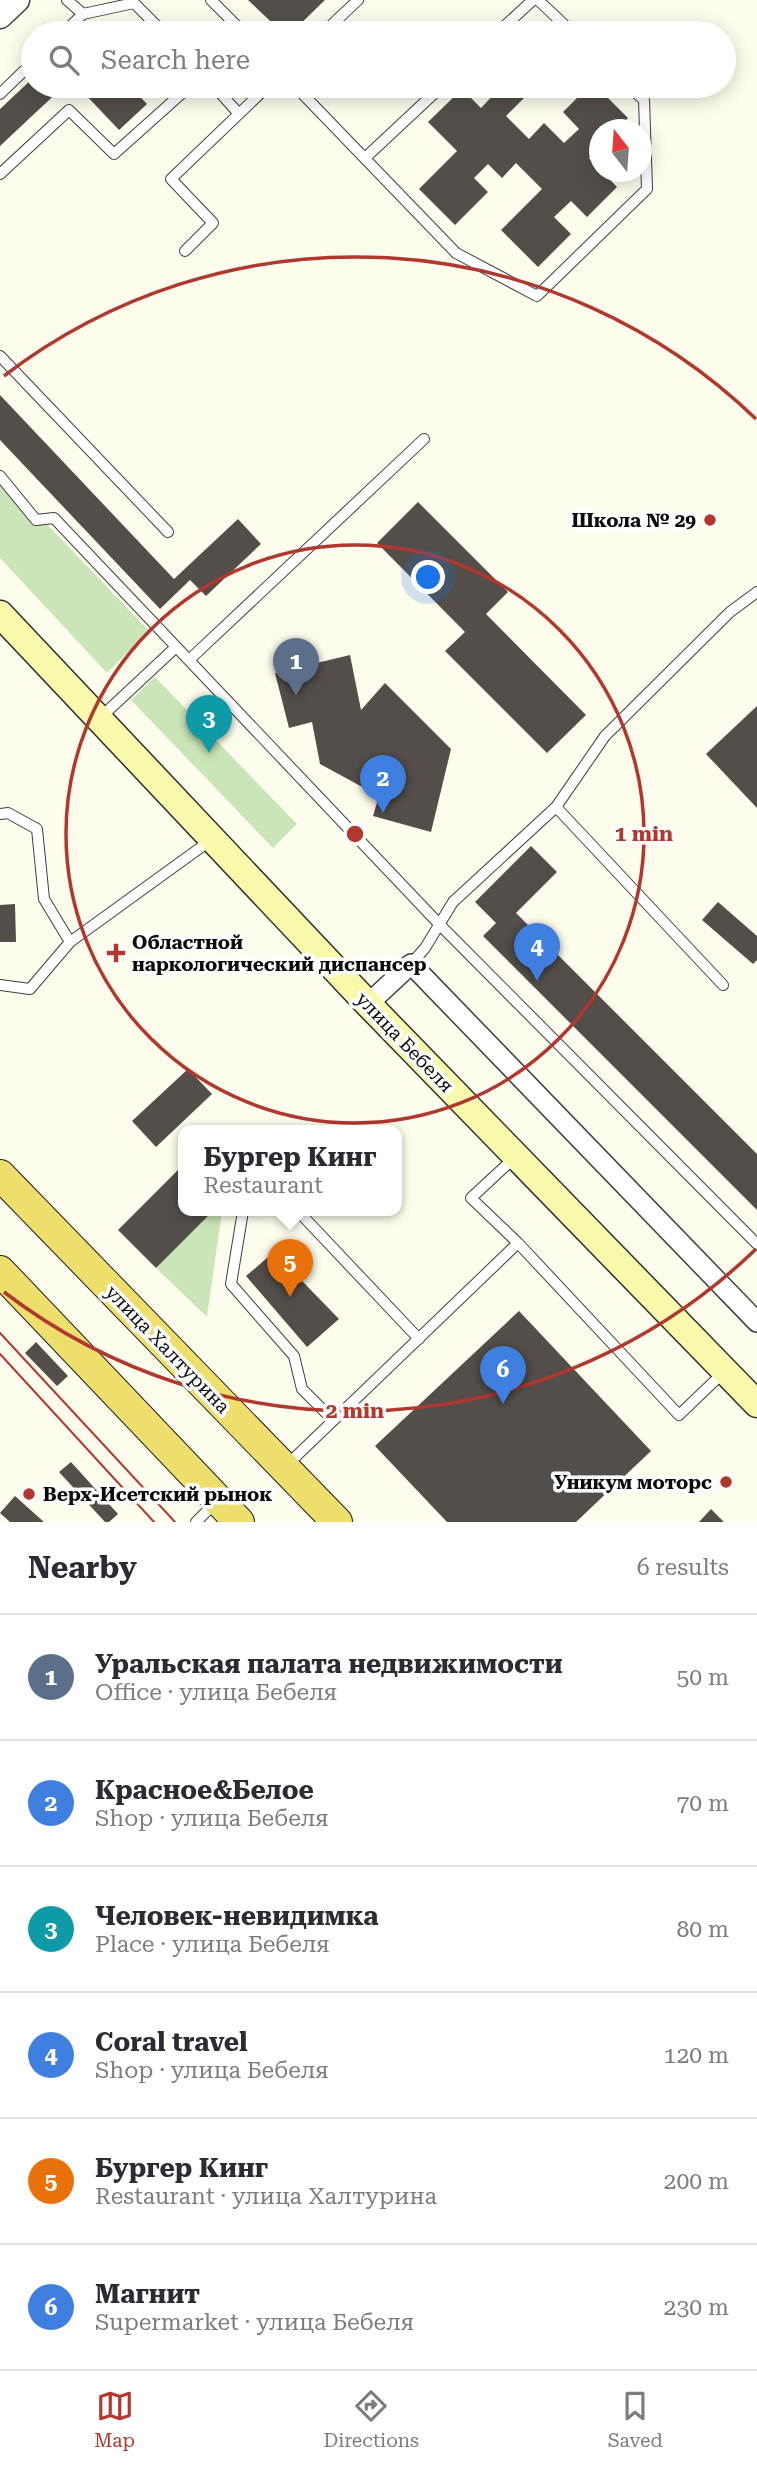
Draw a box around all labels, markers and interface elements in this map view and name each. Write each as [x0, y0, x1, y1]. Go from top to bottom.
search box [21, 21, 736, 98]
icon: search [45, 41, 83, 79]
text: Search here [101, 45, 250, 75]
north arrow [589, 119, 652, 182]
place label: Школа № 29 [572, 509, 696, 532]
marker: Школа № 29 [702, 512, 718, 528]
your location [411, 560, 445, 594]
pin: 1 [273, 638, 319, 696]
pin: 3 [186, 695, 232, 753]
pin: 2 [360, 755, 406, 813]
centre of rings [343, 822, 367, 846]
text: 1 min [615, 822, 673, 846]
pin: 4 [514, 923, 560, 981]
place label: Областной наркологический диспансер [132, 931, 427, 976]
marker: Областной наркологический диспансер [106, 943, 126, 963]
street label: улица Бебеля [351, 987, 458, 1097]
popup [178, 1125, 402, 1216]
text: Бургер Кинг [203, 1142, 377, 1172]
text: Restaurant [203, 1172, 323, 1199]
pin: 5 [267, 1239, 313, 1297]
street label: улица Халтурина [101, 1280, 235, 1419]
pin: 6 [480, 1346, 526, 1404]
text: 2 min [326, 1399, 384, 1423]
place label: Уникум моторс [554, 1471, 712, 1494]
marker: Уникум моторс [718, 1474, 734, 1490]
place label: Верх-Исетский рынок [43, 1483, 272, 1506]
marker: Верх-Исетский рынок [21, 1486, 37, 1502]
text: Nearby [28, 1550, 137, 1585]
text: 6 results [637, 1554, 729, 1581]
text: Уральская палата недвижимости [95, 1649, 563, 1679]
text: 1 [45, 1664, 57, 1691]
text: 50 m [676, 1664, 729, 1691]
text: Office · улица Бебеля [95, 1679, 337, 1706]
text: Красное&Белое [95, 1775, 314, 1805]
text: 2 [45, 1790, 57, 1817]
text: 70 m [676, 1790, 729, 1817]
text: Shop · улица Бебеля [95, 1805, 329, 1832]
text: Человек-невидимка [95, 1901, 379, 1931]
text: 3 [45, 1916, 57, 1943]
text: 80 m [676, 1916, 729, 1943]
text: Place · улица Бебеля [95, 1931, 330, 1958]
text: Coral travel [95, 2027, 247, 2057]
text: 4 [45, 2042, 57, 2069]
text: 120 m [664, 2042, 729, 2069]
text: Shop · улица Бебеля [95, 2057, 329, 2084]
text: Бургер Кинг [95, 2153, 268, 2183]
text: 5 [45, 2168, 57, 2195]
text: 200 m [664, 2168, 729, 2195]
text: Restaurant · улица Халтурина [95, 2183, 437, 2210]
text: Магнит [95, 2279, 200, 2309]
text: 6 [45, 2294, 57, 2321]
text: 230 m [664, 2294, 729, 2321]
text: Supermarket · улица Бебеля [95, 2309, 414, 2336]
tab: Map [94, 2387, 135, 2452]
tab: Directions [323, 2387, 419, 2452]
tab: Saved [608, 2387, 663, 2452]

